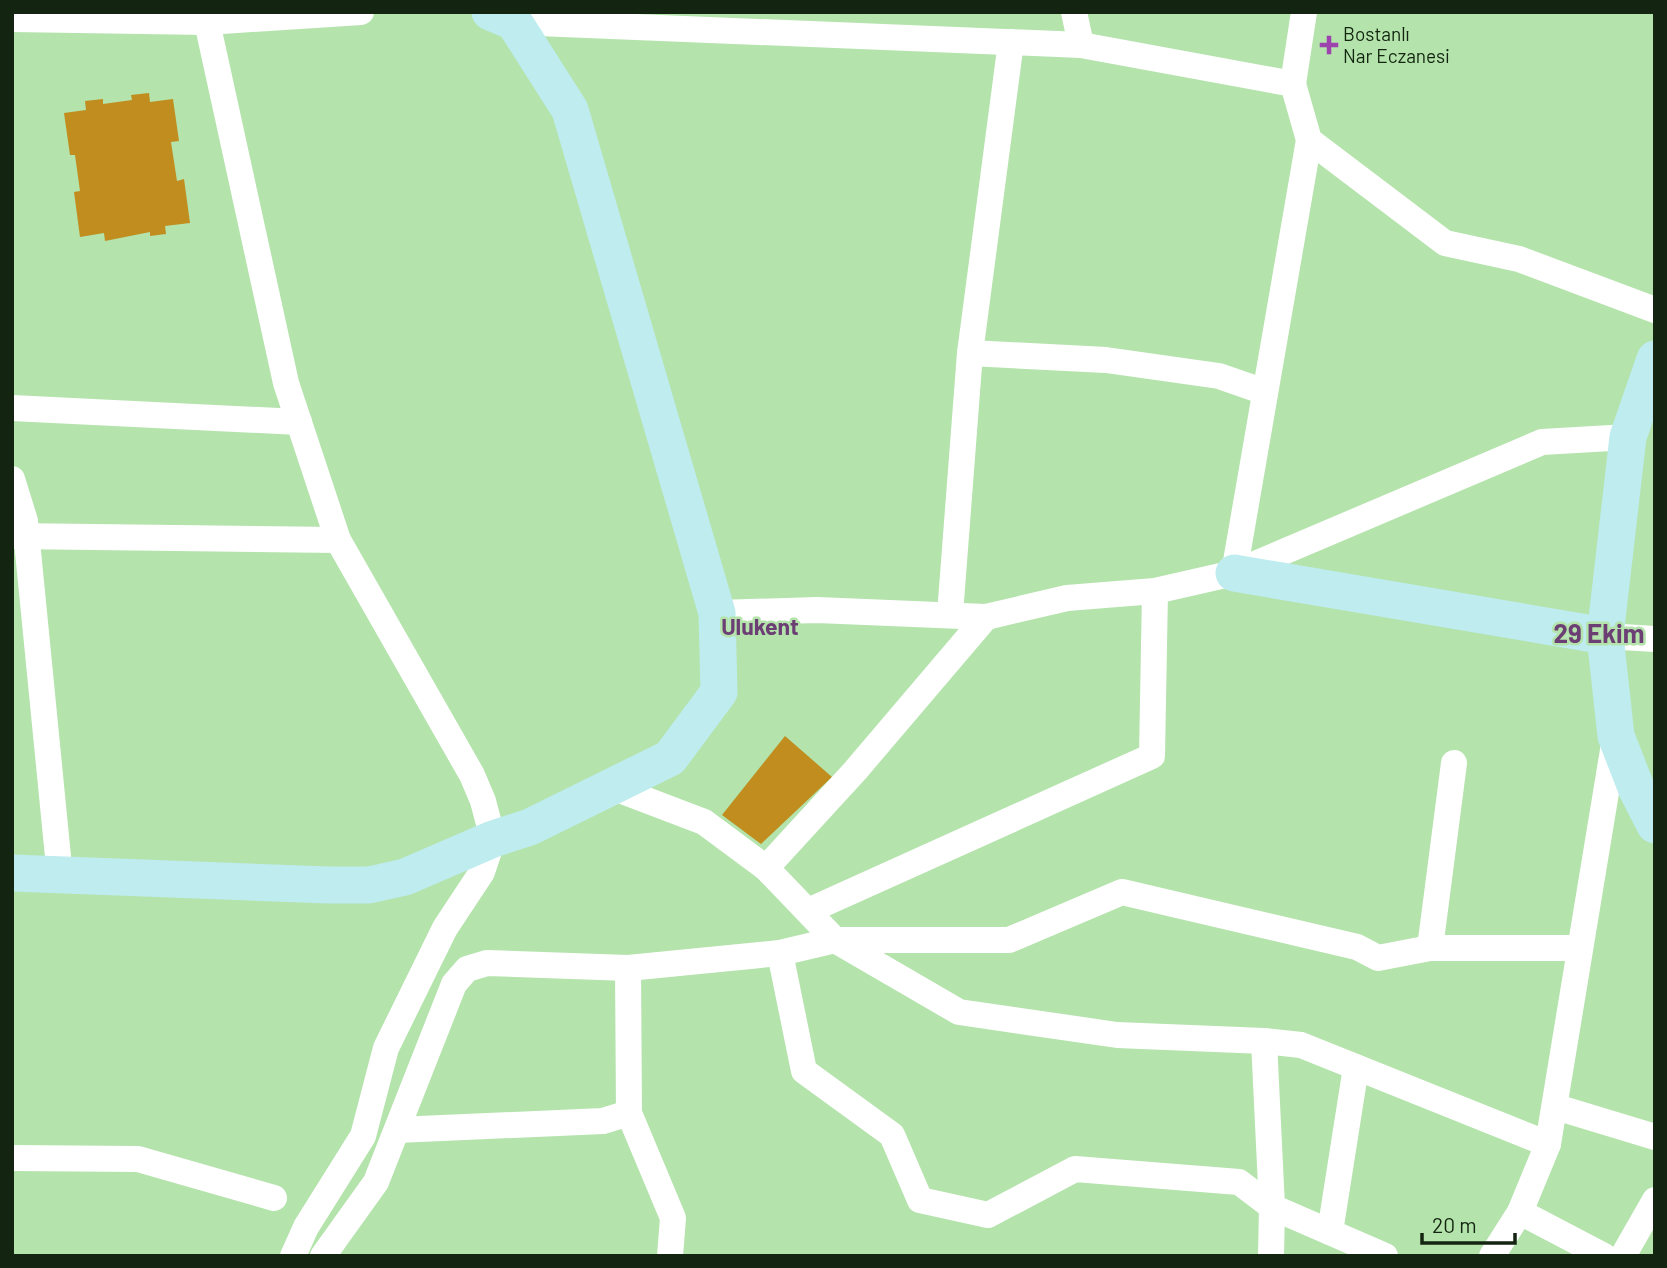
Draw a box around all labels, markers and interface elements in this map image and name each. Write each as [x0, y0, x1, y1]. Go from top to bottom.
place label: Bostanlı Nar Eczanesi [1343, 22, 1450, 67]
marker: Bostanlı Nar Eczanesi [1321, 37, 1337, 53]
district label: Ulukent [721, 612, 799, 640]
district label: 29 Ekim [1554, 617, 1644, 648]
scale bar [1422, 1202, 1515, 1246]
text: 20 m [1432, 1212, 1477, 1237]

